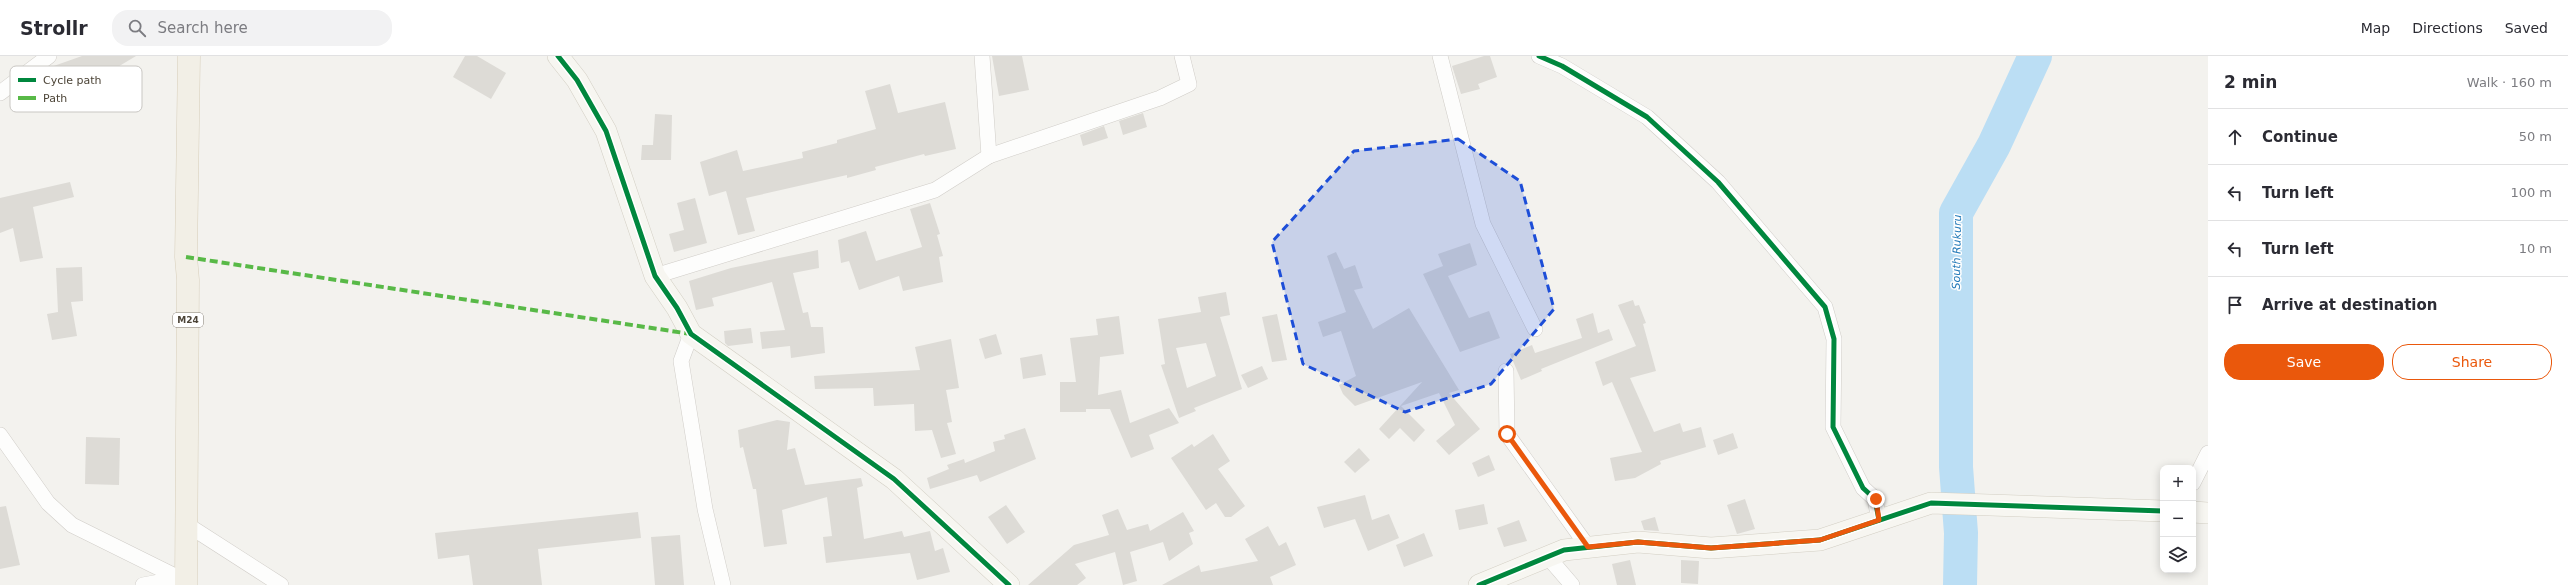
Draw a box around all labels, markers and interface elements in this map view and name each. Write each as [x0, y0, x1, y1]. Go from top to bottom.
search box [112, 10, 392, 46]
text: Strollr [20, 17, 88, 39]
icon: search [126, 17, 148, 39]
text: Search here [158, 19, 248, 37]
text: Map [2361, 20, 2390, 36]
text: Directions [2412, 20, 2483, 36]
text: Saved [2505, 20, 2548, 36]
legend [10, 66, 142, 112]
text: 2 min [2224, 72, 2277, 92]
text: Cycle path [43, 74, 102, 87]
text: Walk · 160 m [2467, 75, 2552, 90]
text: Path [43, 92, 67, 105]
icon: ahead [2224, 126, 2246, 148]
text: Continue [2262, 128, 2338, 146]
text: 50 m [2519, 129, 2552, 144]
icon: left [2224, 182, 2246, 204]
text: Turn left [2262, 184, 2334, 202]
text: 100 m [2510, 185, 2552, 200]
water label: South Rukuru [1950, 214, 1964, 290]
icon: left [2224, 238, 2246, 260]
text: Turn left [2262, 240, 2334, 258]
text: 10 m [2519, 241, 2552, 256]
icon: arrive [2224, 294, 2246, 316]
text: Arrive at destination [2262, 296, 2437, 314]
road number: M24 [173, 313, 203, 327]
button: Save [2224, 344, 2384, 380]
button: Share [2392, 344, 2552, 380]
route start [1498, 425, 1516, 443]
map controls [2160, 465, 2196, 573]
button: + [2160, 465, 2196, 501]
route end [1867, 490, 1885, 508]
button: − [2160, 501, 2196, 537]
button: layers [2160, 537, 2196, 573]

